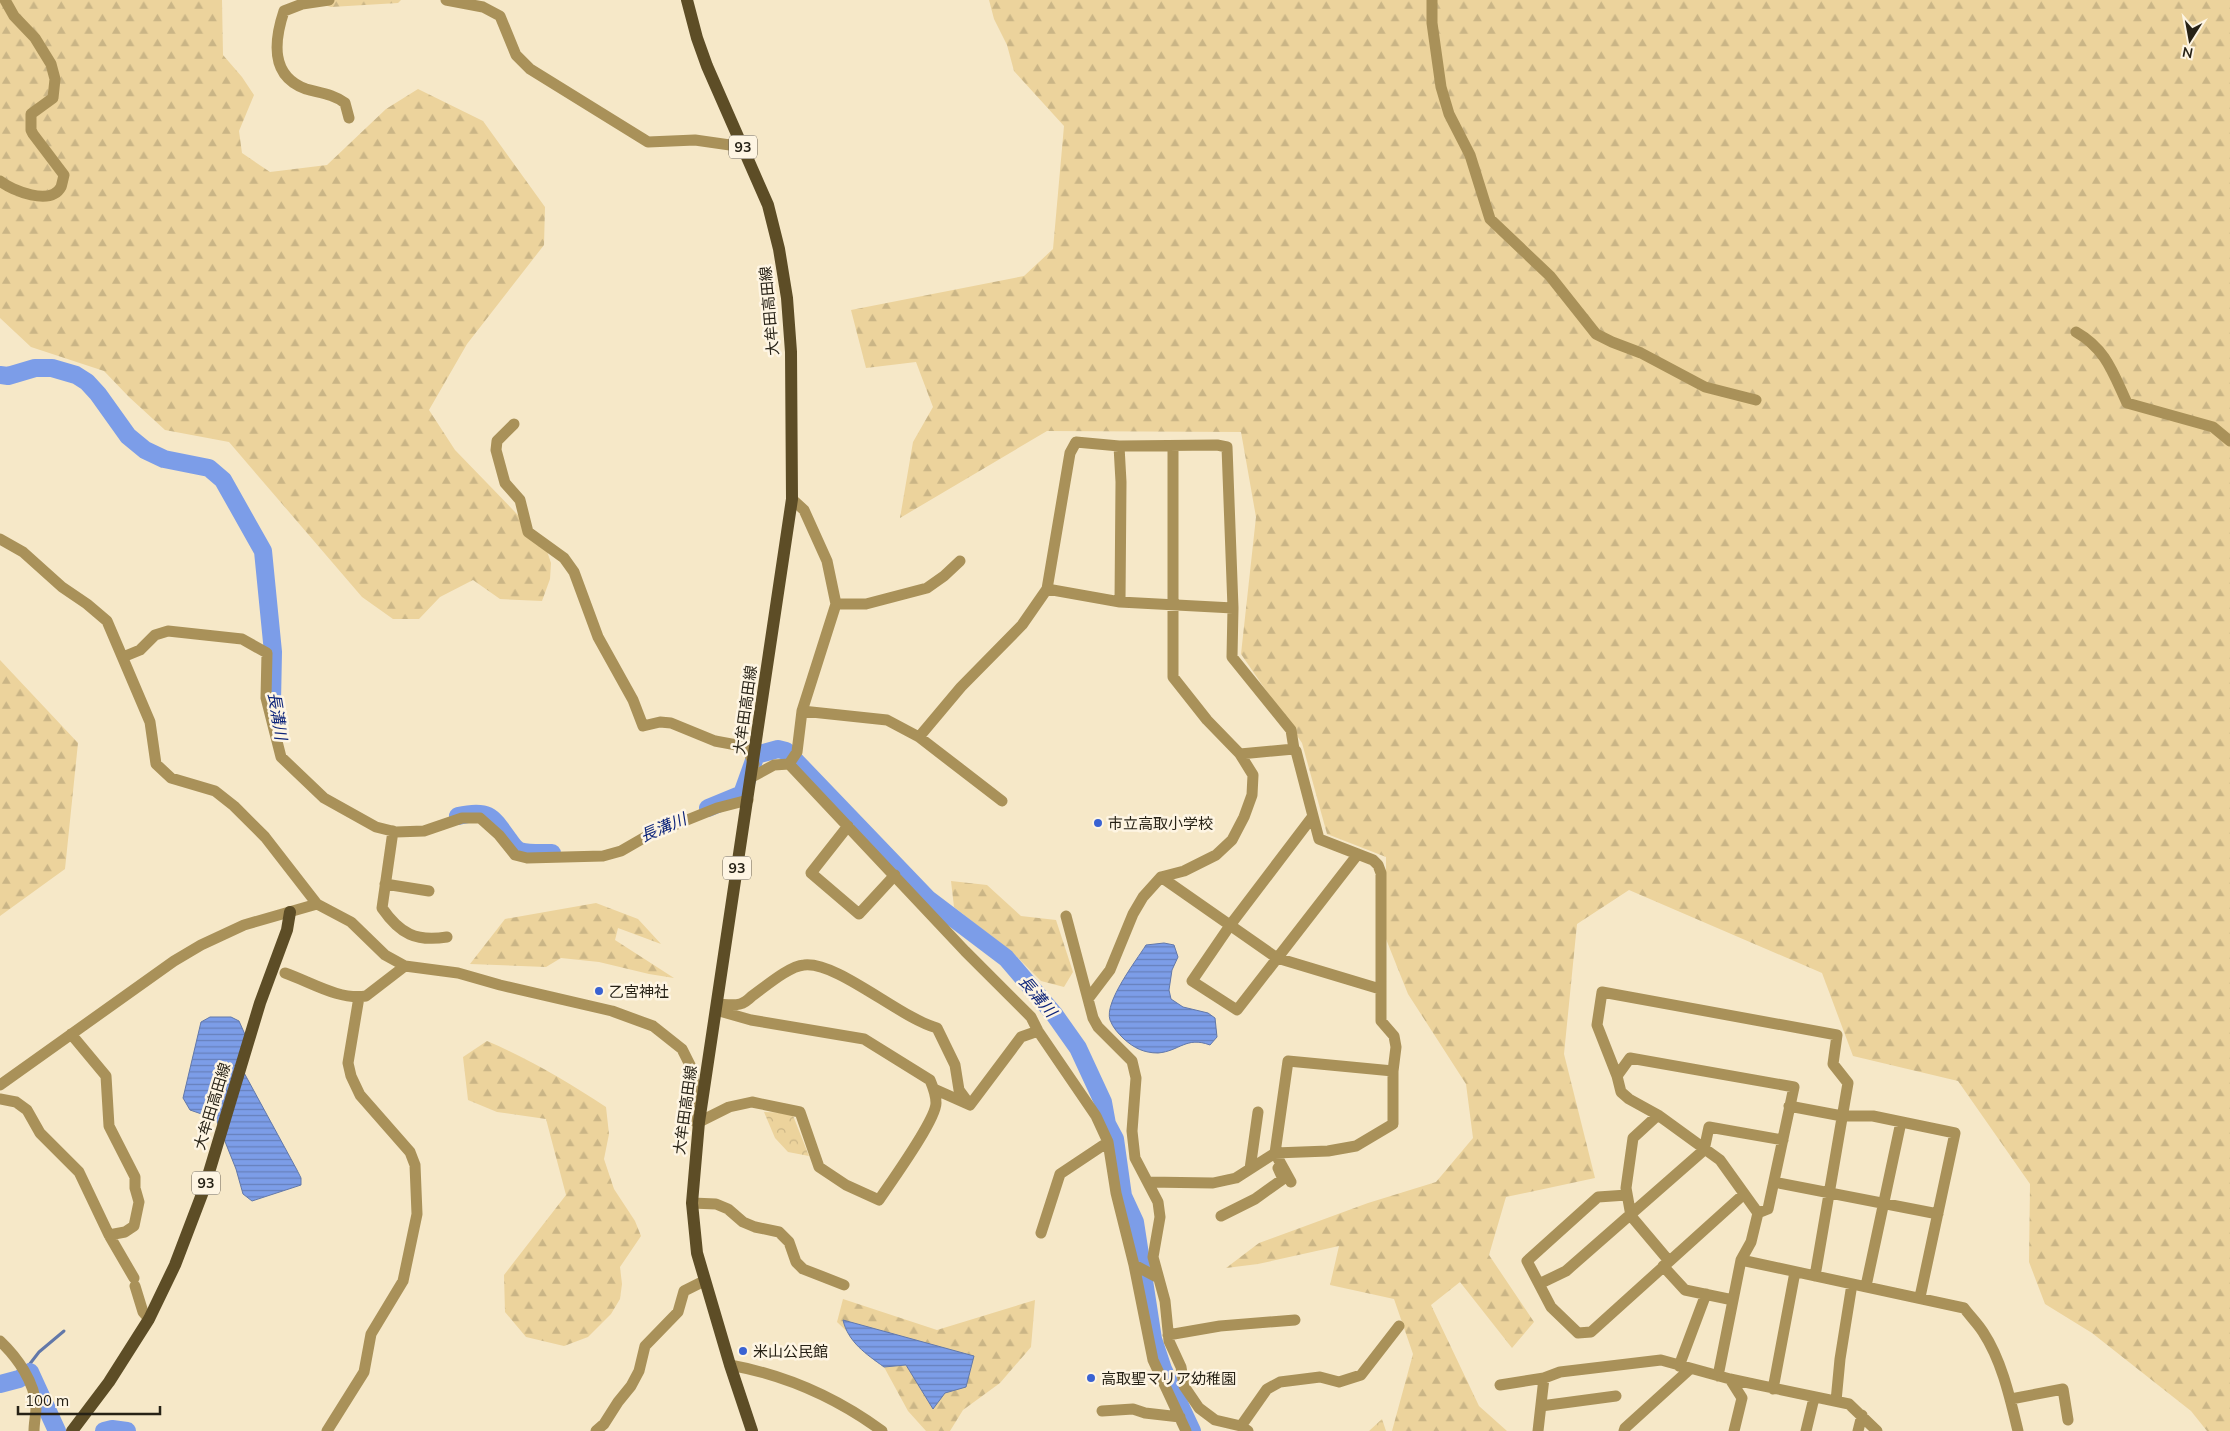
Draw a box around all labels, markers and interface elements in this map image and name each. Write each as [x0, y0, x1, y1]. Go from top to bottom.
north arrow [2165, 15, 2215, 65]
text: N [2181, 43, 2194, 63]
road number: 93 [729, 136, 757, 158]
street label: 大牟田高田線 [756, 265, 782, 357]
street label: 大牟田高田線 [729, 664, 761, 756]
water label: 長溝川 [264, 691, 292, 743]
water label: 長溝川 [637, 808, 691, 846]
place label: 市立高取小学校 [1108, 814, 1213, 833]
marker: 市立高取小学校 [1092, 817, 1104, 829]
road number: 93 [723, 856, 751, 880]
water label: 長溝川 [1015, 971, 1062, 1022]
place label: 乙宮神社 [609, 982, 669, 1001]
marker: 乙宮神社 [593, 985, 605, 997]
street label: 大牟田高田線 [190, 1060, 234, 1152]
street label: 大牟田高田線 [669, 1064, 701, 1156]
road number: 93 [192, 1172, 220, 1194]
place label: 米山公民館 [753, 1342, 828, 1361]
marker: 米山公民館 [737, 1345, 749, 1357]
place label: 高取聖マリア幼稚園 [1101, 1369, 1236, 1388]
marker: 高取聖マリア幼稚園 [1085, 1372, 1097, 1384]
scale bar [18, 1384, 160, 1416]
text: 100 m [25, 1391, 69, 1410]

